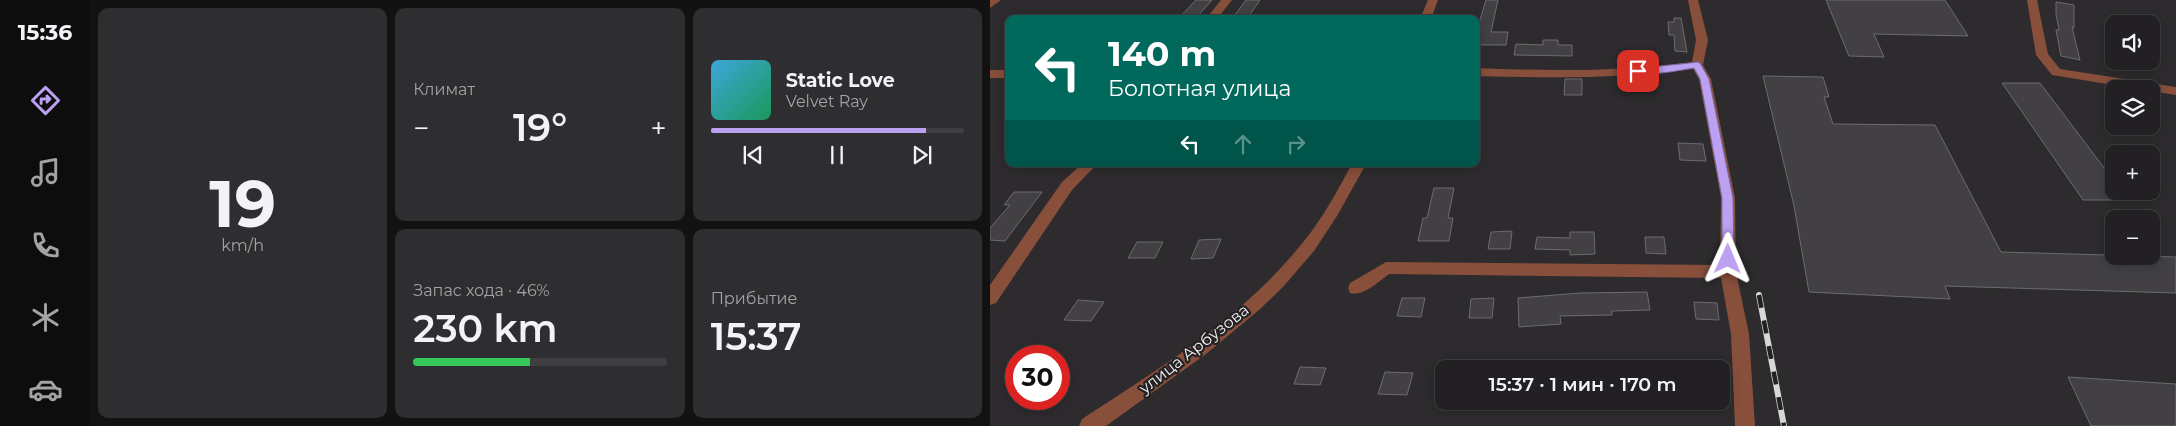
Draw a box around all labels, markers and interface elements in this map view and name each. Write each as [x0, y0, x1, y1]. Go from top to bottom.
map controls [2105, 15, 2160, 265]
button: sound [2105, 15, 2160, 70]
text: 15:36 [18, 19, 72, 46]
text: 140 m [1108, 32, 1216, 75]
icon: left [1025, 35, 1090, 100]
pin [1617, 50, 1659, 92]
icon: arrive [1624, 57, 1652, 85]
text: Static Love [786, 69, 895, 92]
text: Болотная улица [1108, 75, 1291, 102]
text: Климат [413, 80, 475, 99]
button: layers [2105, 80, 2160, 135]
icon: directions [28, 83, 63, 118]
text: Velvet Ray [786, 92, 868, 111]
text: 19° [513, 104, 567, 151]
text: − [413, 111, 429, 145]
text: + [651, 111, 667, 145]
icon: left [1176, 130, 1204, 158]
icon: ahead [1229, 130, 1257, 158]
icon: right [1282, 130, 1310, 158]
icon: previous [739, 141, 767, 169]
icon: pause [823, 141, 851, 169]
icon: next [908, 141, 936, 169]
button: + [2105, 145, 2160, 200]
icon: music [28, 155, 63, 190]
text: 19 [209, 164, 276, 243]
button: − [2105, 210, 2160, 265]
icon: phone [28, 228, 63, 263]
position arrow [1701, 232, 1753, 284]
text: km/h [221, 236, 264, 255]
text: Запас хода · 46% [413, 281, 550, 300]
text: Прибытие [711, 289, 797, 308]
icon: climate [28, 300, 63, 335]
street label: улица Арбузова [1135, 300, 1253, 398]
text: 230 km [413, 305, 558, 352]
text: 15:37 [711, 313, 801, 360]
speed limit sign: 30 [1005, 345, 1070, 410]
icon: car [28, 372, 63, 407]
text: 15:37 · 1 мин · 170 m [1489, 373, 1676, 396]

